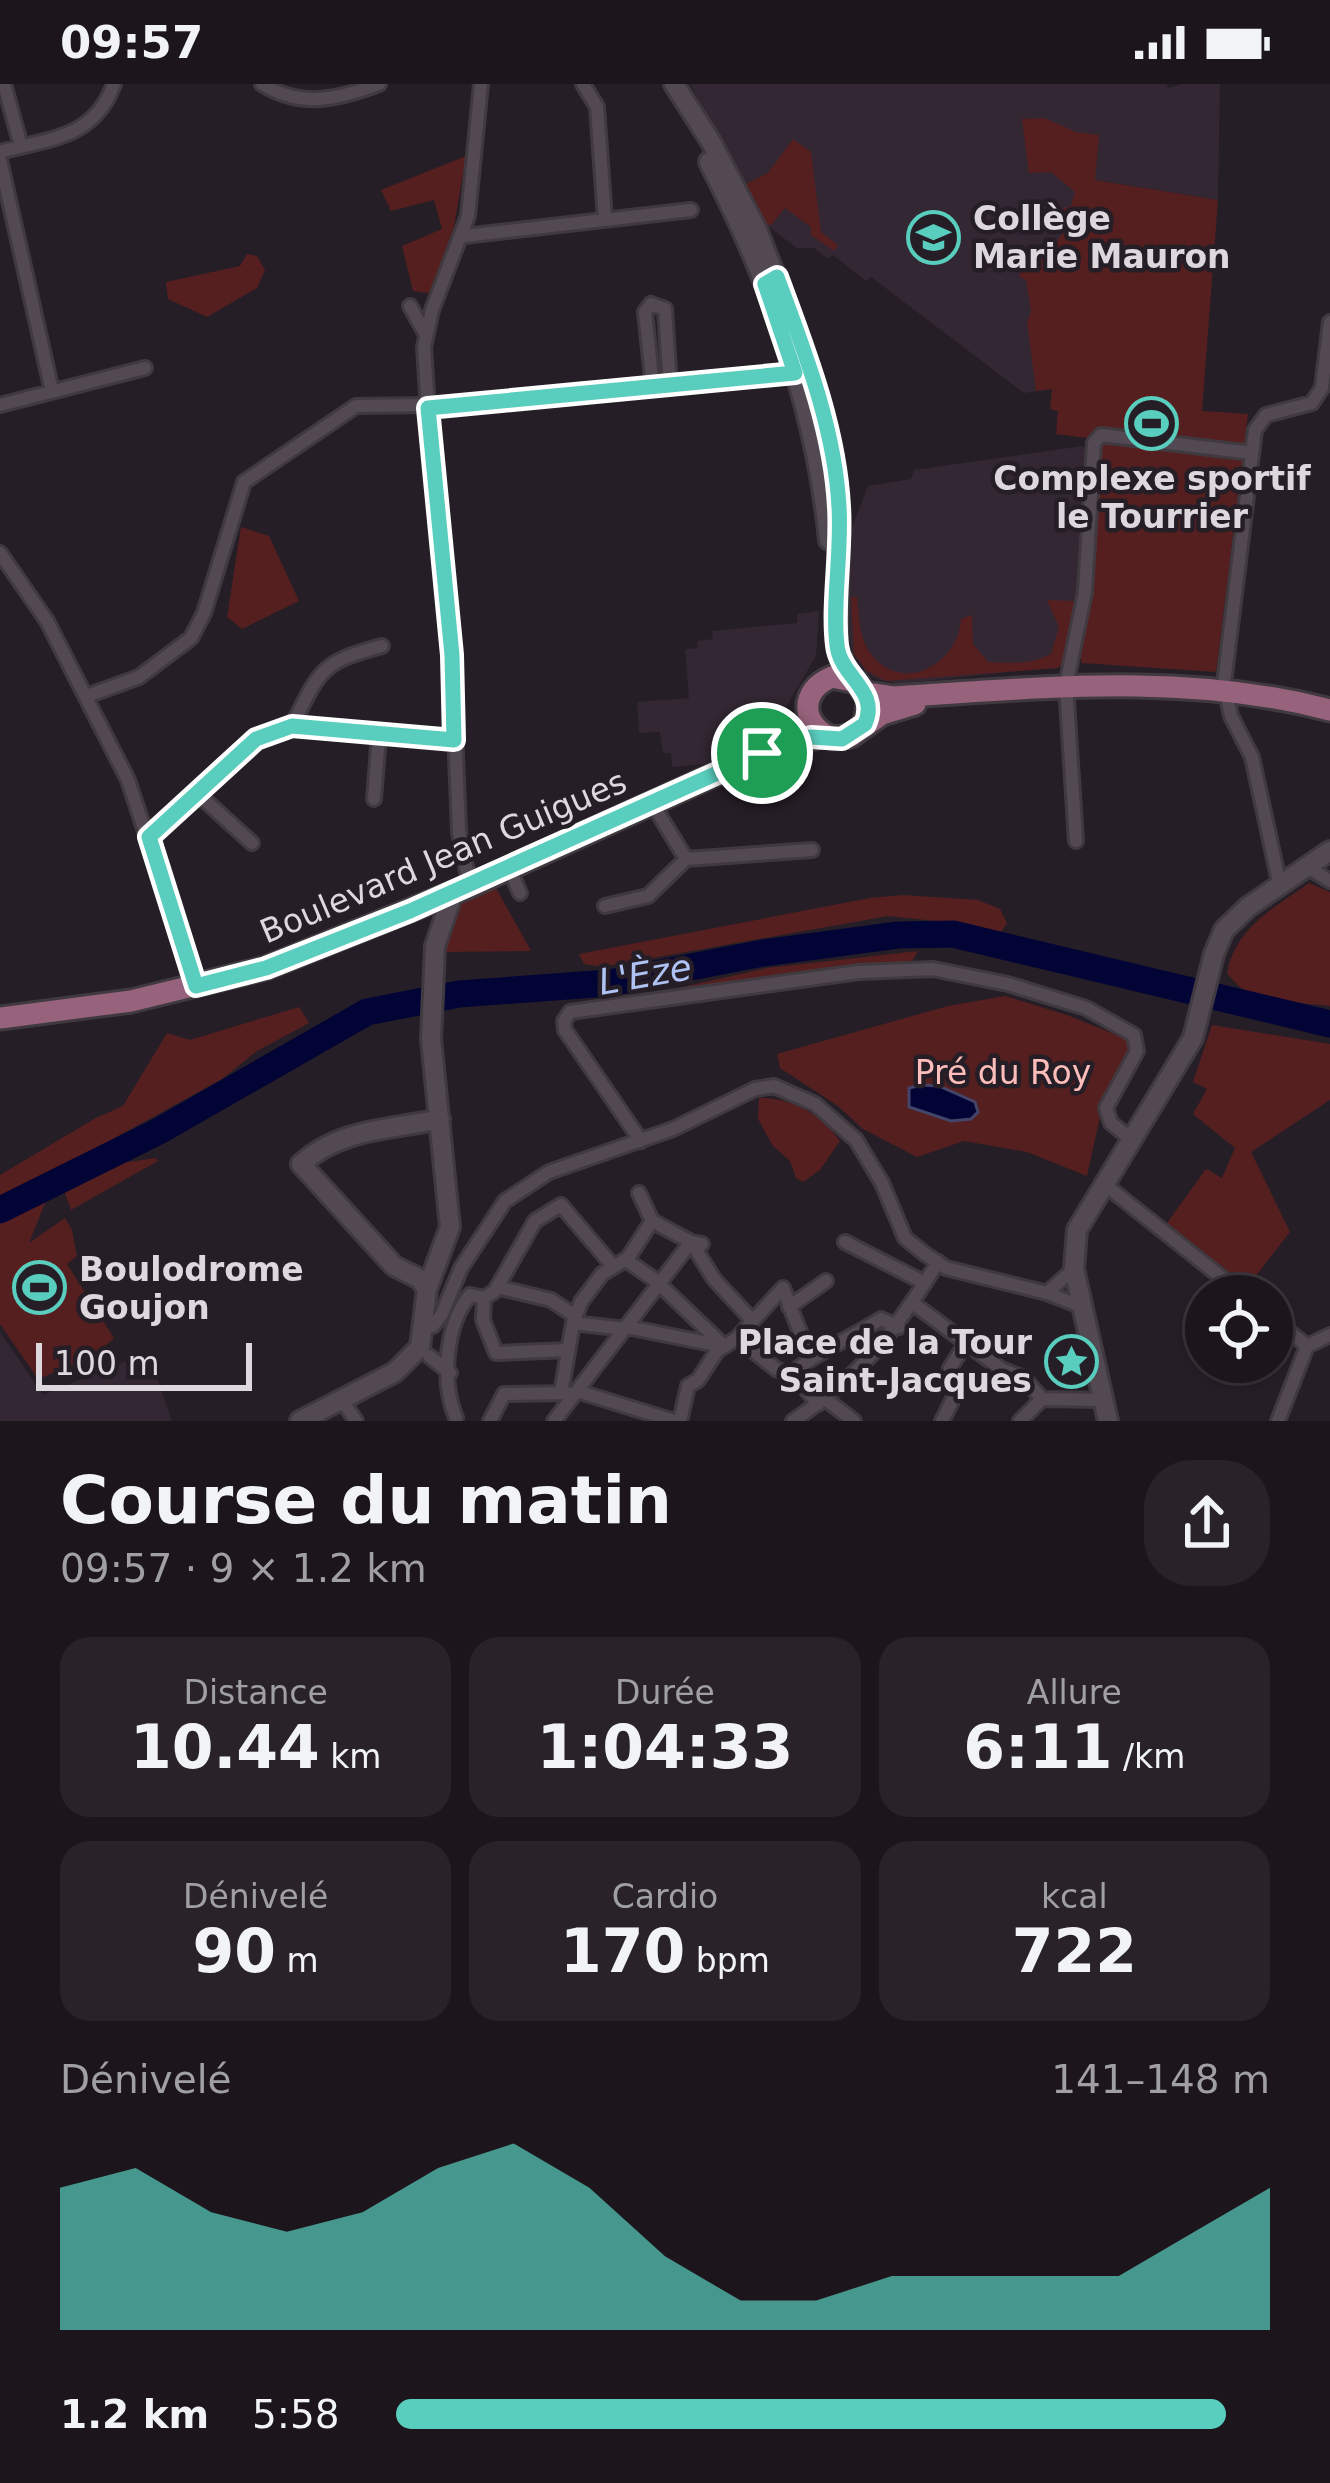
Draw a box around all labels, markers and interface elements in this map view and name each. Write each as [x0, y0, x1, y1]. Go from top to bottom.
text: 09:57 [60, 16, 203, 69]
place label: Collège Marie Mauron [973, 199, 1231, 276]
school or university icon: Collège Marie Mauron [906, 209, 962, 265]
sports icon: Complexe sportif le Tourrier [1124, 396, 1180, 452]
place label: Complexe sportif le Tourrier [993, 459, 1311, 536]
pin [711, 702, 813, 804]
icon: arrive [729, 720, 795, 786]
street label: Boulevard Jean Guigues [254, 762, 632, 951]
water label: L'Èze [595, 946, 695, 1003]
park label: Pré du Roy [915, 1053, 1091, 1092]
place label: Boulodrome Goujon [79, 1250, 304, 1327]
sports icon: Boulodrome Goujon [12, 1260, 68, 1316]
map controls [1185, 1275, 1293, 1383]
button: locate [1185, 1275, 1293, 1383]
place label: Place de la Tour Saint-Jacques [738, 1323, 1033, 1400]
place icon: Place de la Tour Saint-Jacques [1043, 1333, 1099, 1389]
scale bar [36, 1337, 252, 1390]
text: 100 m [54, 1344, 160, 1383]
button: share [1144, 1460, 1270, 1586]
text: Course du matin [60, 1462, 672, 1539]
text: 09:57 · 9 × 1.2 km [60, 1546, 427, 1591]
text: Distance [184, 1673, 328, 1712]
text: Durée [615, 1673, 715, 1712]
text: Allure [1027, 1673, 1122, 1712]
text: 10.44 [130, 1712, 320, 1782]
text: 1:04:33 [537, 1712, 793, 1782]
text: 6:11 [963, 1712, 1113, 1782]
text: km [320, 1737, 381, 1776]
text: /km [1113, 1737, 1185, 1776]
text: Dénivelé [183, 1877, 328, 1916]
text: Cardio [612, 1877, 718, 1916]
text: kcal [1041, 1877, 1108, 1916]
text: 90 [193, 1916, 276, 1986]
text: 170 [560, 1916, 685, 1986]
text: 722 [1012, 1916, 1137, 1986]
text: m [276, 1941, 319, 1980]
text: bpm [685, 1941, 770, 1980]
text: Dénivelé [60, 2057, 231, 2102]
text: 141–148 m [1051, 2057, 1270, 2102]
text: 1.2 km [60, 2392, 209, 2437]
text: 5:58 [252, 2392, 340, 2437]

